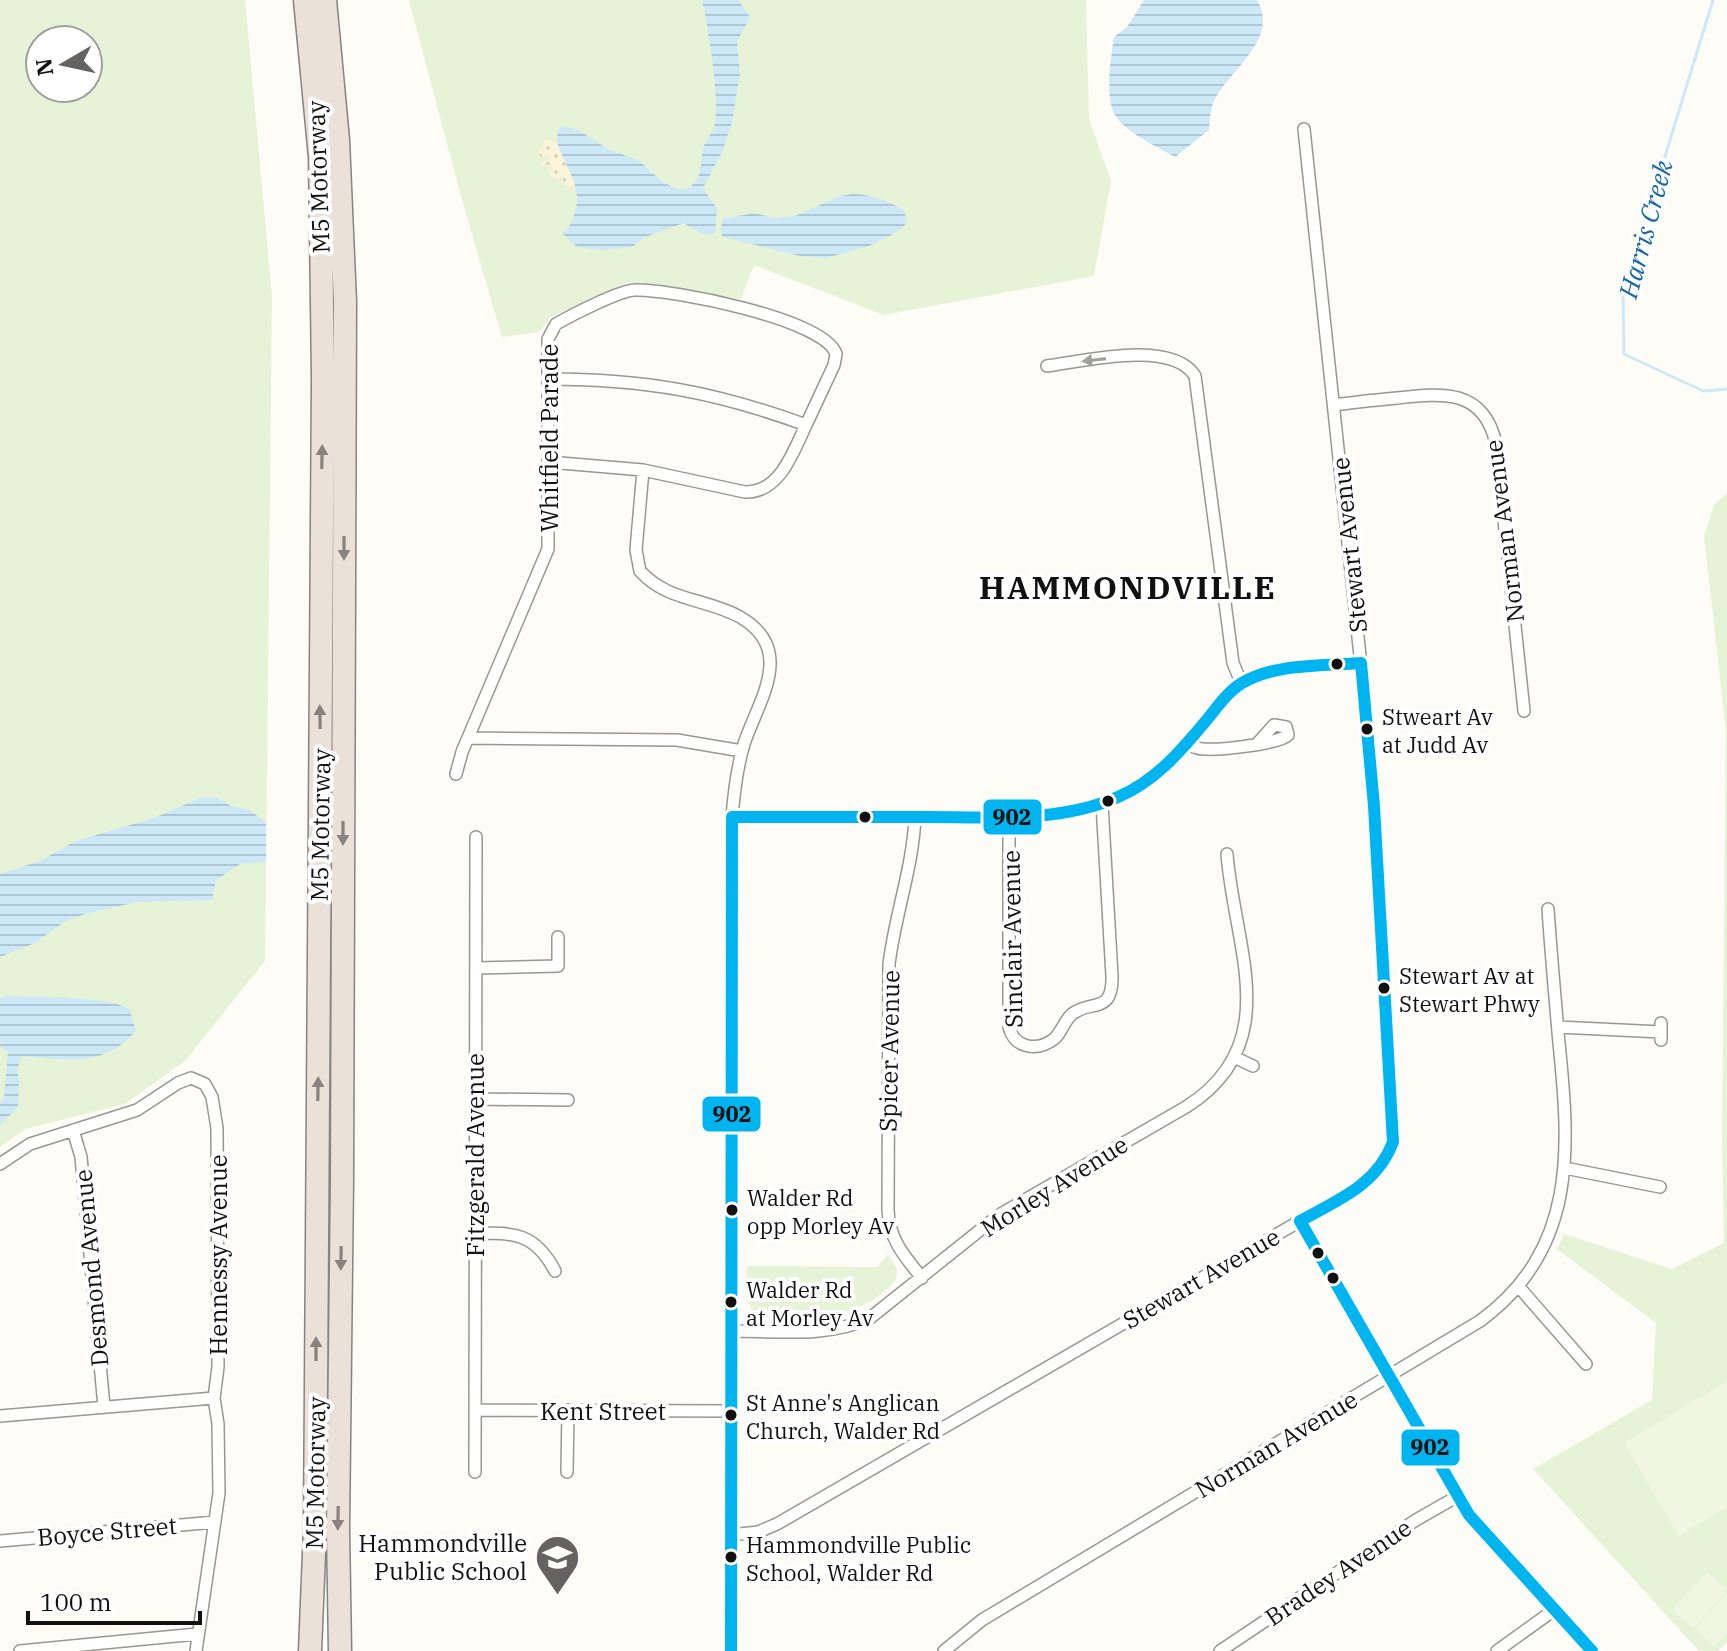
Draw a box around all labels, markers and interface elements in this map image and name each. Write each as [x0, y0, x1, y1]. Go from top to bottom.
north arrow [24, 24, 104, 104]
text: N [28, 56, 59, 78]
street label: M5 Motorway [299, 100, 337, 254]
water label: Harris Creek [1610, 156, 1680, 303]
street label: Whitfield Parade [533, 344, 565, 532]
one-way arrow [1081, 354, 1106, 367]
street label: Norman Avenue [1477, 438, 1531, 624]
one-way arrow [316, 444, 328, 469]
street label: Stewart Avenue [1324, 456, 1374, 634]
one-way arrow [338, 536, 350, 561]
district label: HAMMONDVILLE [979, 566, 1277, 608]
unlabelled marker [1329, 656, 1345, 672]
place label: Stweart Av at Judd Av [1382, 702, 1493, 759]
one-way arrow [314, 704, 327, 729]
marker: Stweart Av at Judd Av [1359, 721, 1375, 737]
street label: M5 Motorway [303, 748, 337, 902]
unlabelled marker [1100, 793, 1116, 809]
line badge: 902 [982, 798, 1043, 836]
text: 902 [992, 802, 1032, 831]
unlabelled marker [857, 809, 873, 825]
one-way arrow [337, 821, 349, 846]
street label: Sinclair Avenue [994, 850, 1030, 1028]
place label: Stewart Av at Stewart Phwy [1399, 961, 1540, 1018]
street label: Spicer Avenue [872, 970, 906, 1132]
marker: Stewart Av at Stewart Phwy [1376, 980, 1392, 996]
street label: Fitzgerald Avenue [459, 1053, 491, 1257]
one-way arrow [311, 1076, 324, 1101]
line badge: 902 [701, 1095, 762, 1133]
text: 902 [712, 1099, 752, 1128]
street label: Morley Avenue [974, 1128, 1134, 1244]
street label: Hennessy Avenue [202, 1154, 234, 1356]
street label: Desmond Avenue [66, 1168, 116, 1368]
place label: Walder Rd opp Morley Av [747, 1183, 894, 1240]
marker: Walder Rd opp Morley Av [724, 1202, 740, 1218]
street label: Stewart Avenue [1117, 1220, 1285, 1336]
unlabelled marker [1310, 1245, 1326, 1261]
one-way arrow [335, 1246, 347, 1271]
unlabelled marker [1325, 1270, 1341, 1286]
place label: Walder Rd at Morley Av [746, 1275, 874, 1332]
marker: Walder Rd at Morley Av [723, 1294, 739, 1310]
one-way arrow [310, 1336, 322, 1361]
street label: Norman Avenue [1189, 1383, 1363, 1505]
place label: St Anne's Anglican Church, Walder Rd [746, 1388, 940, 1445]
street label: Kent Street [540, 1395, 666, 1427]
street label: M5 Motorway [298, 1396, 332, 1550]
marker: St Anne's Anglican Church, Walder Rd [723, 1407, 739, 1423]
line badge: 902 [1400, 1428, 1461, 1467]
text: 902 [1410, 1432, 1450, 1461]
one-way arrow [332, 1506, 344, 1531]
street label: Boyce Street [36, 1509, 178, 1553]
street label: Bradey Avenue [1259, 1511, 1417, 1633]
place label: Hammondville Public School [358, 1527, 527, 1587]
place label: Hammondville Public School, Walder Rd [746, 1530, 971, 1587]
school or university icon: Hammondville Public School [534, 1533, 582, 1596]
marker: Hammondville Public School, Walder Rd [723, 1549, 739, 1565]
scale bar [28, 1575, 200, 1625]
text: 100 m [40, 1586, 112, 1618]

